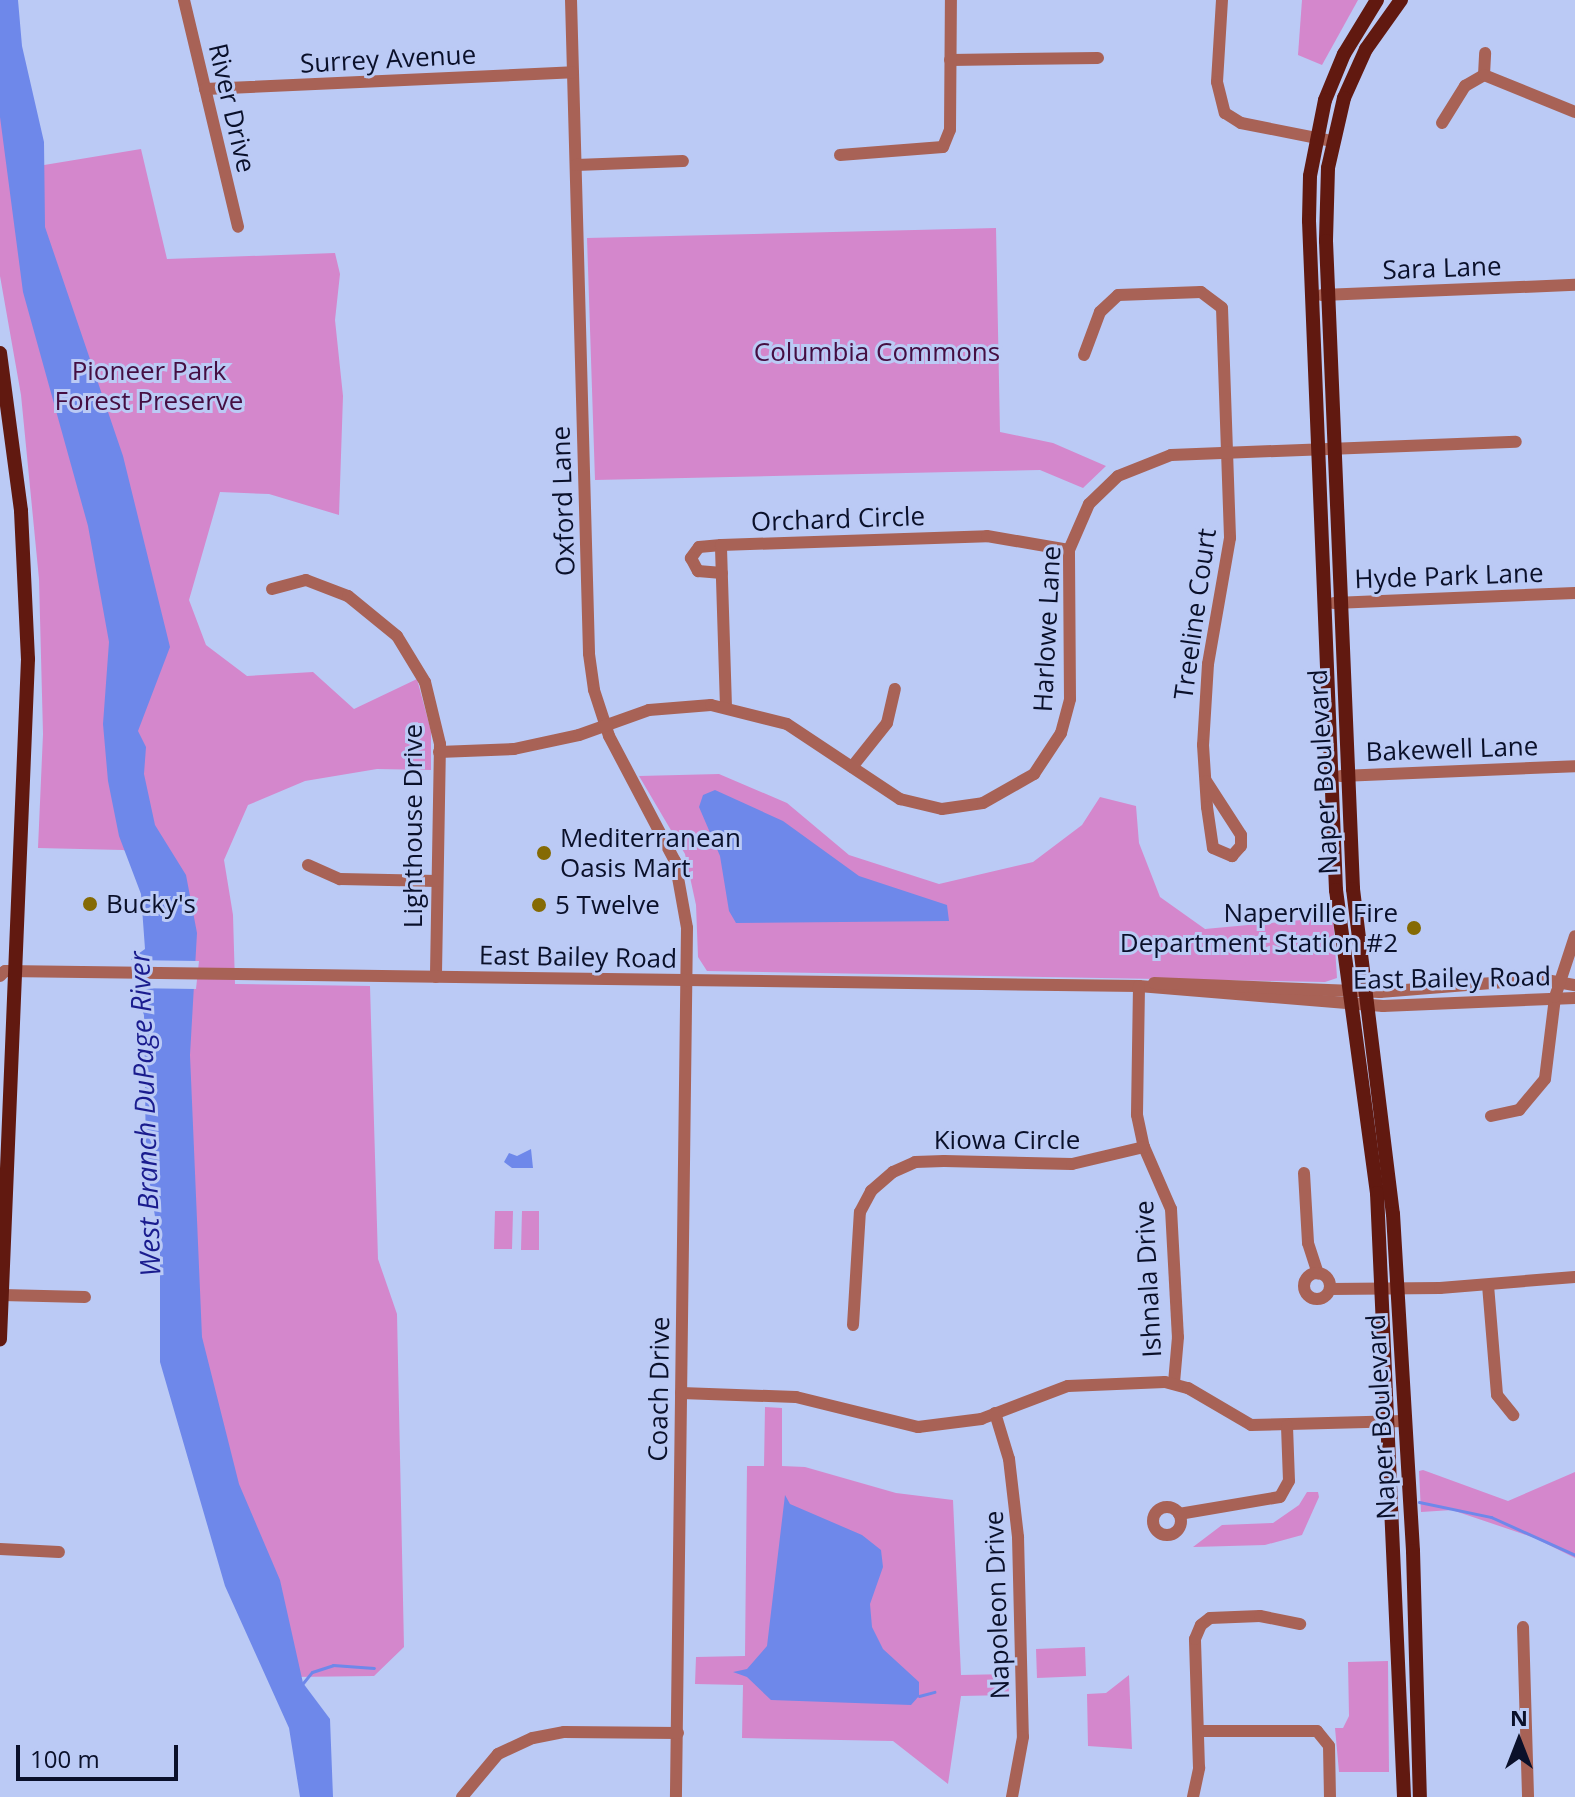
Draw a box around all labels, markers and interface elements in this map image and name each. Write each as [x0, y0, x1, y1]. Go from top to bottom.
street label: Surrey Avenue [299, 39, 477, 79]
street label: River Drive [202, 41, 262, 175]
street label: Sara Lane [1382, 250, 1502, 286]
park label: Columbia Commons [754, 336, 1000, 368]
park label: Pioneer Park Forest Preserve [55, 355, 243, 416]
street label: Oxford Lane [545, 425, 581, 577]
street label: Orchard Circle [750, 500, 926, 538]
street label: Treeline Court [1168, 526, 1222, 702]
street label: Harlowe Lane [1027, 545, 1067, 713]
street label: Hyde Park Lane [1354, 557, 1544, 595]
street label: Naper Boulevard [1302, 669, 1344, 875]
street label: Lighthouse Drive [397, 724, 429, 928]
street label: Bakewell Lane [1365, 730, 1539, 768]
place label: Mediterranean Oasis Mart [560, 822, 741, 884]
marker: Mediterranean Oasis Mart [535, 844, 553, 862]
place label: Bucky's [106, 888, 196, 920]
place label: 5 Twelve [555, 889, 660, 921]
marker: Bucky's [81, 895, 99, 913]
marker: 5 Twelve [530, 896, 548, 914]
place label: Naperville Fire Department Station #2 [1120, 897, 1398, 958]
marker: Naperville Fire Department Station #2 [1405, 919, 1423, 937]
street label: East Bailey Road [479, 940, 677, 974]
water label: West Branch DuPage River [122, 951, 166, 1277]
street label: East Bailey Road [1353, 961, 1551, 995]
street label: Kiowa Circle [934, 1124, 1080, 1156]
street label: Ishnala Drive [1128, 1200, 1168, 1358]
street label: Naper Boulevard [1360, 1314, 1402, 1520]
street label: Coach Drive [642, 1316, 676, 1462]
street label: Napoleon Drive [978, 1510, 1016, 1700]
north arrow [1479, 1701, 1559, 1781]
text: N [1510, 1702, 1528, 1732]
scale bar [20, 1729, 182, 1779]
text: 100 m [30, 1742, 100, 1775]

